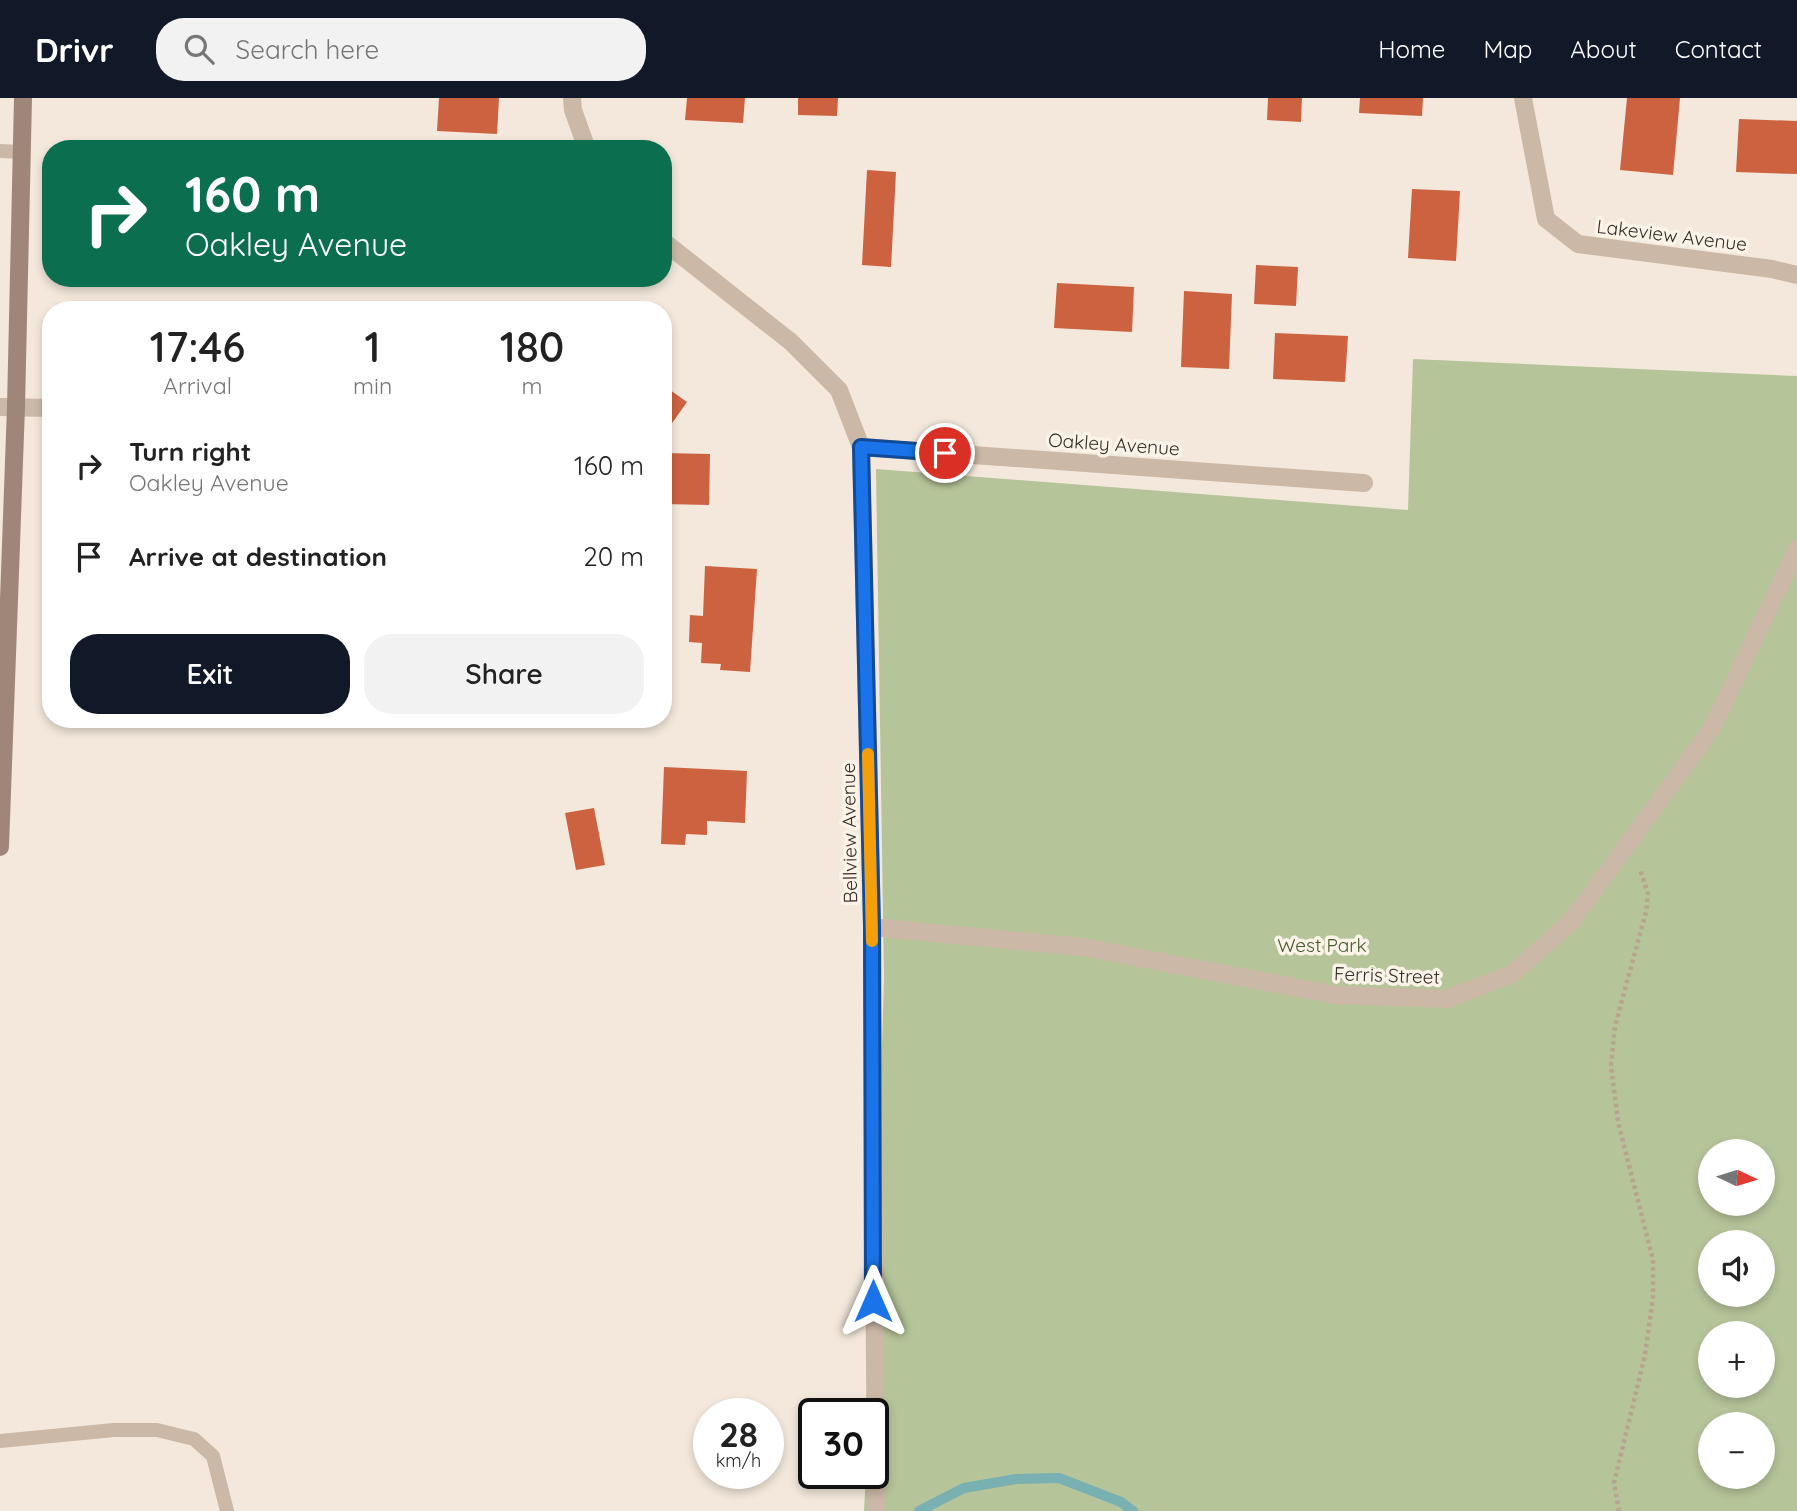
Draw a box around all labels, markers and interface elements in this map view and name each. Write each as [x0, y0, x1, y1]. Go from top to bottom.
search box [156, 18, 646, 81]
text: Drivr [35, 29, 114, 70]
icon: search [180, 30, 218, 68]
text: Search here [236, 33, 379, 66]
text: Home [1378, 34, 1445, 64]
text: Map [1483, 34, 1532, 64]
text: About [1570, 34, 1637, 64]
text: Contact [1675, 34, 1762, 64]
text: 160 m [185, 163, 320, 224]
icon: right [70, 168, 161, 259]
street label: Lakeview Avenue [1595, 214, 1749, 256]
text: Oakley Avenue [185, 224, 407, 264]
text: 17:46 [150, 320, 245, 373]
text: 1 [365, 320, 381, 373]
text: 180 [500, 320, 564, 373]
text: Arrival [163, 371, 232, 400]
text: min [353, 371, 392, 400]
text: m [522, 371, 543, 400]
pin [915, 423, 975, 483]
street label: Oakley Avenue [1047, 427, 1181, 461]
icon: arrive [926, 434, 964, 472]
text: Turn right [129, 435, 251, 468]
icon: right [70, 447, 108, 485]
text: 160 m [574, 449, 644, 482]
text: Oakley Avenue [129, 468, 289, 497]
icon: arrive [70, 538, 108, 576]
text: Arrive at destination [129, 540, 387, 573]
text: 20 m [583, 540, 644, 573]
button: Exit [70, 634, 350, 714]
button: Share [364, 634, 644, 714]
street label: Bellview Avenue [836, 762, 862, 904]
park label: West Park [1277, 933, 1367, 957]
street label: Ferris Street [1334, 961, 1440, 989]
north arrow [1698, 1139, 1774, 1216]
map controls [1698, 1139, 1775, 1489]
button: sound [1698, 1230, 1775, 1307]
position arrow [836, 1264, 910, 1338]
button: + [1698, 1321, 1775, 1398]
speed limit sign: 30 [798, 1398, 889, 1489]
text: 28 [719, 1412, 758, 1456]
button: − [1698, 1412, 1775, 1489]
text: km/h [716, 1449, 761, 1472]

